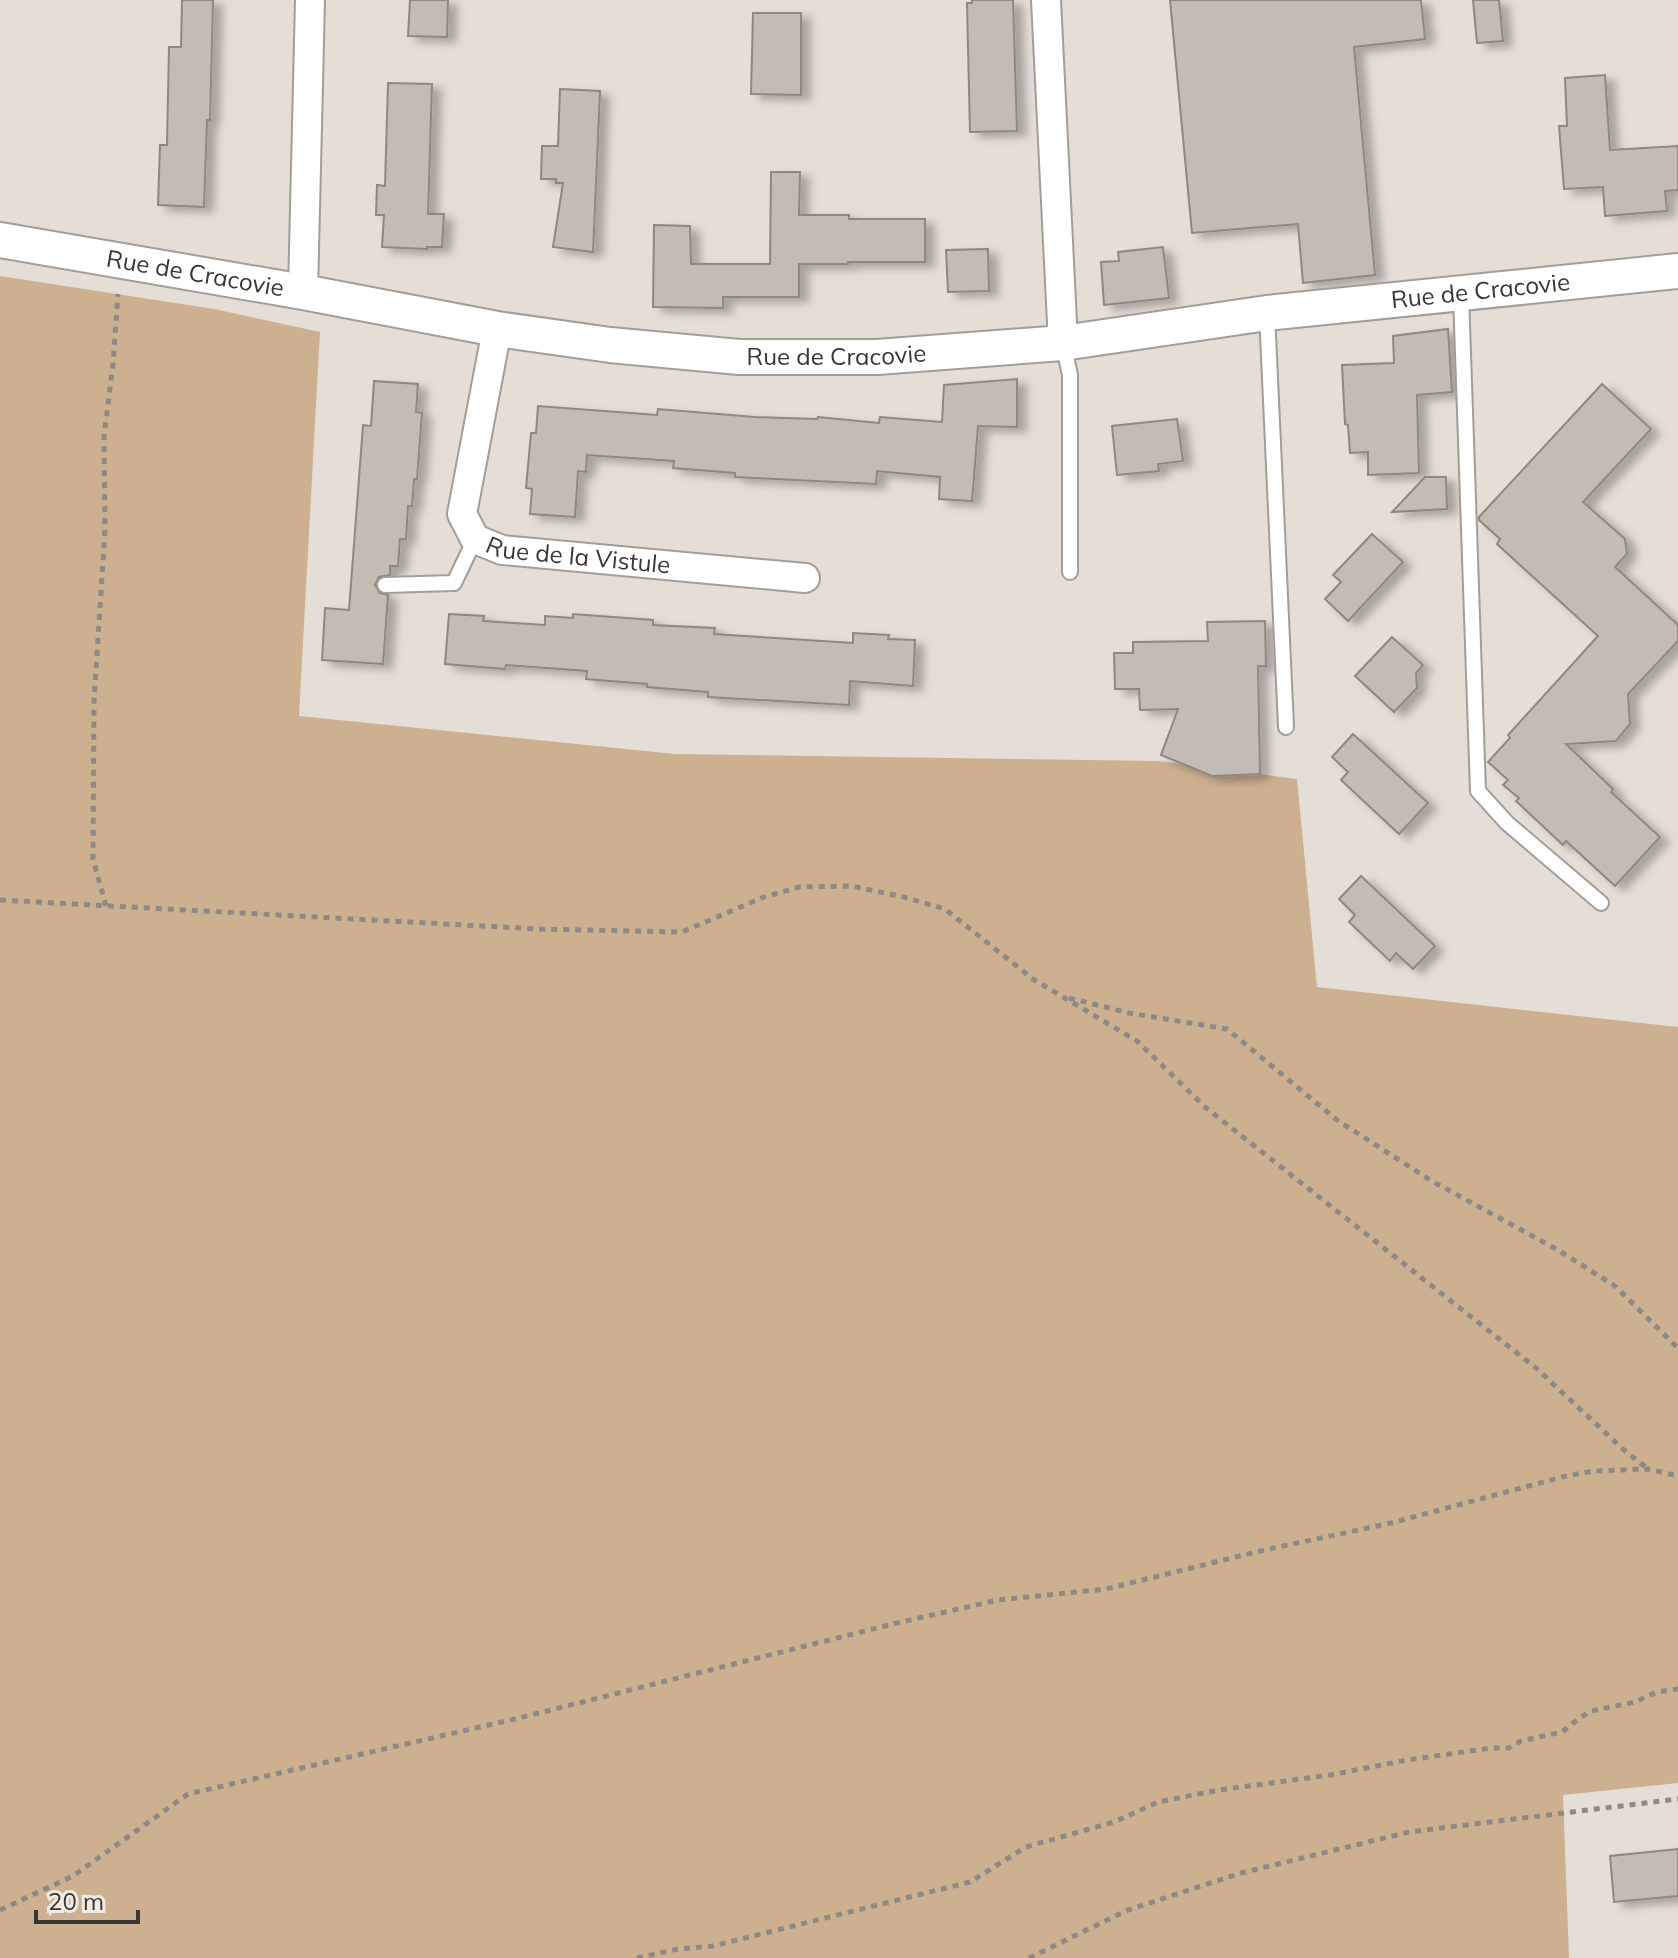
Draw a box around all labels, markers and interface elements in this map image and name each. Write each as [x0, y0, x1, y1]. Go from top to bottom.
street label: Rue de Cracovie [104, 243, 286, 302]
street label: Rue de Cracovie [1390, 266, 1571, 314]
street label: Rue de Cracovie [747, 337, 927, 371]
street label: Rue de la Vistule [482, 529, 672, 579]
scale bar [36, 1874, 138, 1924]
text: 20 m [48, 1886, 104, 1916]

